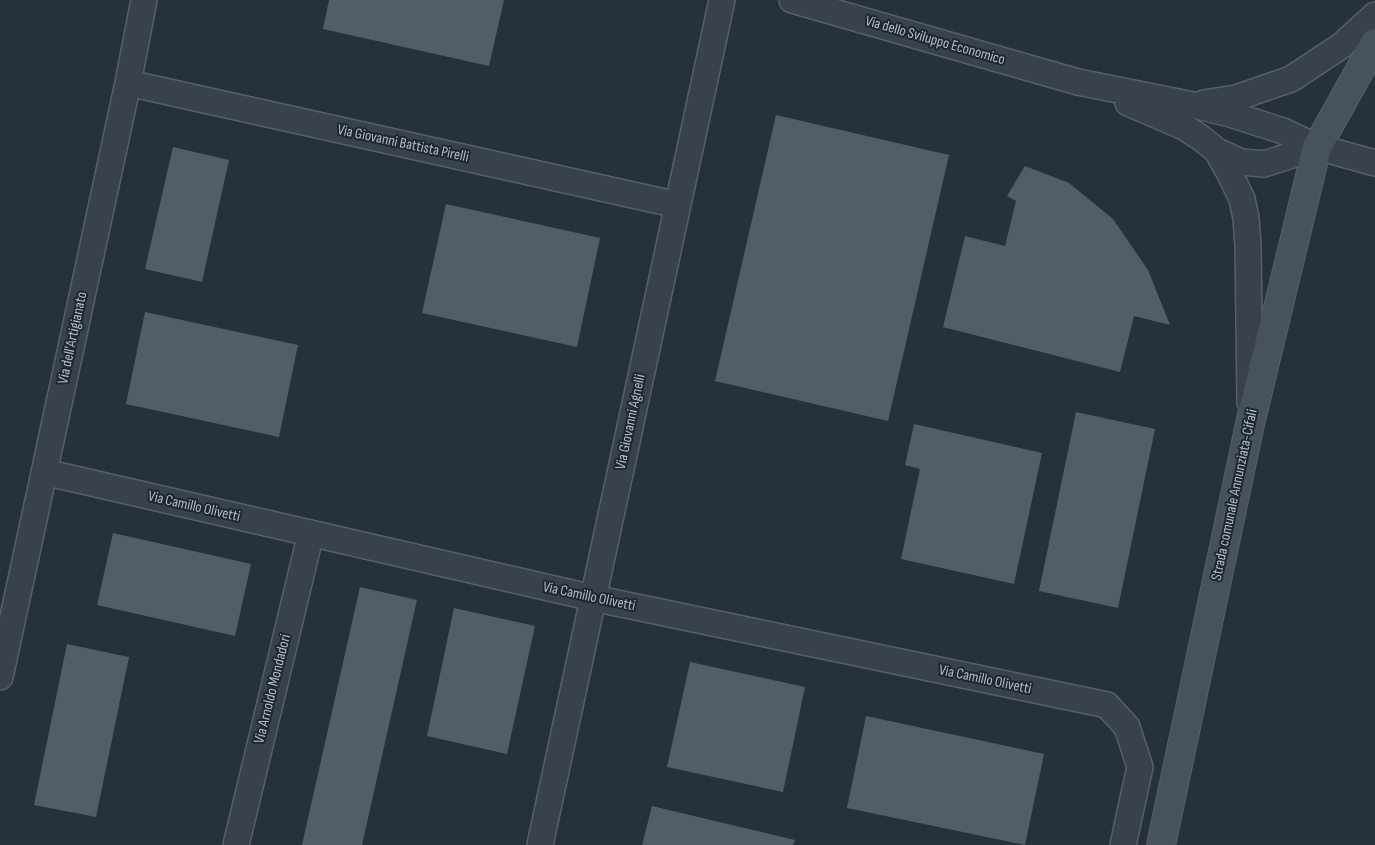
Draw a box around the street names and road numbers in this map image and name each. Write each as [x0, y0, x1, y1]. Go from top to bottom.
street label: Via dello Sviluppo Economico [863, 12, 1007, 70]
street label: Via Giovanni Battista Pirelli [336, 121, 470, 167]
street label: Via dell'Artigianato [54, 290, 92, 386]
street label: Via Giovanni Agnelli [612, 373, 650, 471]
street label: Strada comunale Annunziata-Cifali [1208, 408, 1262, 582]
street label: Via Camillo Olivetti [146, 488, 242, 526]
street label: Via Camillo Olivetti [541, 578, 637, 616]
street label: Via Arnoldo Mondadori [251, 632, 295, 746]
street label: Via Camillo Olivetti [937, 661, 1033, 699]

